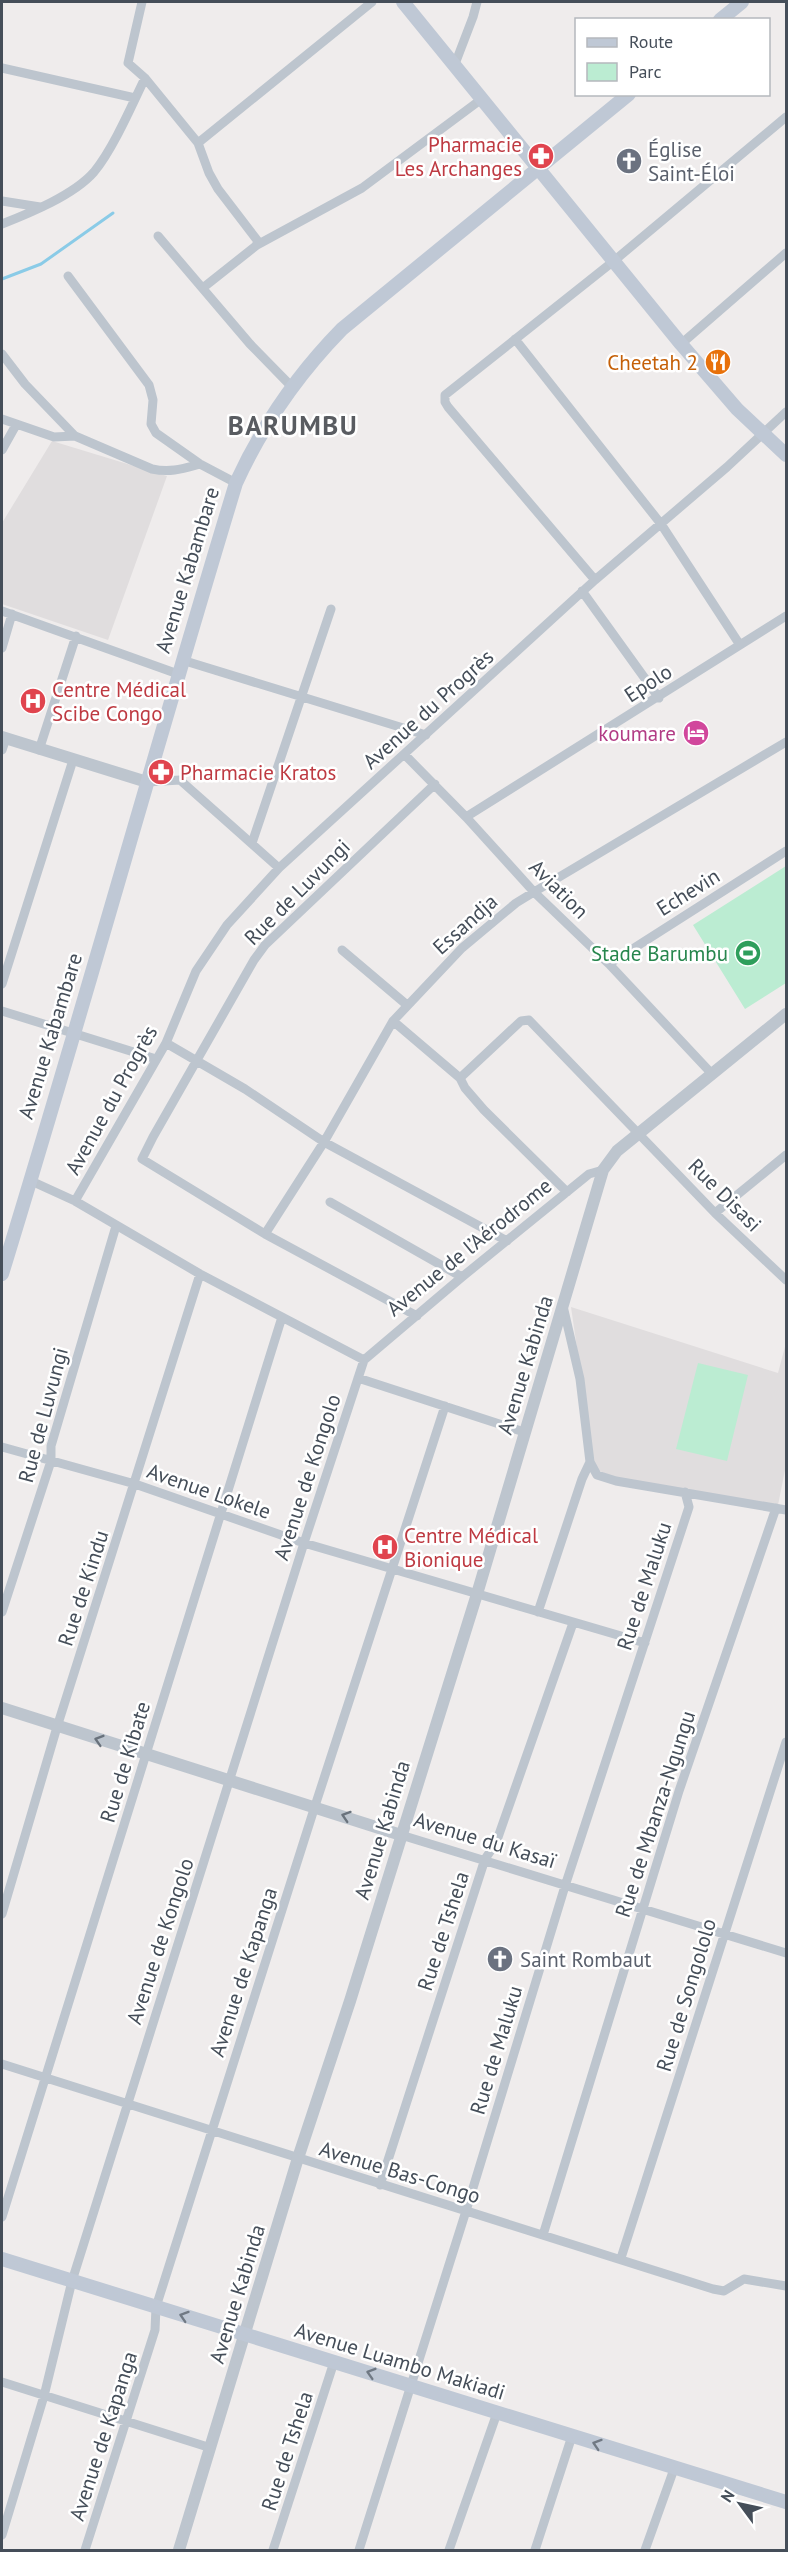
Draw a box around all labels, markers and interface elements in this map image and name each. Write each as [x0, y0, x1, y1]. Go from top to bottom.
legend [575, 18, 770, 96]
text: Route [629, 30, 673, 53]
text: Parc [629, 60, 662, 83]
place label: Pharmacie Les Archanges [395, 131, 522, 182]
place label: Église Saint-Éloi [648, 136, 735, 187]
pharmacy icon: Pharmacie Les Archanges [526, 141, 556, 171]
church icon: Église Saint-Éloi [614, 146, 644, 176]
restaurant icon: Cheetah 2 [703, 347, 733, 377]
place label: Cheetah 2 [607, 349, 698, 376]
district label: BARUMBU [228, 408, 358, 442]
street label: Avenue Kabambare [149, 484, 225, 656]
street label: Avenue du Progrès [357, 643, 499, 775]
street label: Epolo [619, 658, 677, 708]
place label: Centre Médical Scibe Congo [52, 676, 186, 727]
hospital icon: Centre Médical Scibe Congo [18, 686, 48, 716]
hotel icon: koumare [681, 718, 711, 748]
place label: koumare [598, 720, 676, 747]
pharmacy icon: Pharmacie Kratos [146, 757, 176, 787]
place label: Pharmacie Kratos [180, 759, 336, 786]
street label: Rue de Luvungi [238, 833, 356, 951]
street label: Aviation [524, 854, 594, 924]
street label: Echevin [651, 862, 725, 922]
street label: Essandja [427, 888, 503, 960]
sports icon: Stade Barumbu [733, 938, 763, 968]
place label: Stade Barumbu [591, 940, 728, 967]
street label: Avenue Kabambare [12, 950, 88, 1122]
street label: Avenue du Progrès [59, 1021, 163, 1179]
street label: Rue Disasi [683, 1153, 767, 1237]
street label: Avenue de l’Aérodrome [381, 1172, 557, 1322]
street label: Avenue Kabinda [491, 1292, 559, 1438]
street label: Rue de Luvungi [12, 1344, 74, 1486]
street label: Avenue de Kongolo [267, 1390, 347, 1564]
street label: Avenue Lokele [143, 1457, 275, 1525]
street label: Rue de Maluku [611, 1518, 677, 1654]
place label: Centre Médical Bionique [404, 1522, 538, 1573]
street label: Rue de Kindu [52, 1527, 114, 1649]
hospital icon: Centre Médical Bionique [370, 1532, 400, 1562]
street label: Rue de Kibate [94, 1698, 156, 1826]
street label: Rue de Mbanza-Ngungu [609, 1707, 701, 1921]
one-way arrow [94, 1735, 105, 1747]
street label: Avenue Kabinda [348, 1757, 416, 1903]
street label: Avenue du Kasaï [411, 1806, 560, 1874]
one-way arrow [341, 1811, 352, 1824]
street label: Avenue de Kongolo [120, 1854, 200, 2028]
street label: Rue de Tshela [411, 1868, 475, 1994]
street label: Avenue de Kapanga [203, 1884, 283, 2060]
street label: Rue de Songololo [650, 1915, 722, 2075]
church icon: Saint Rombaut [485, 1944, 515, 1974]
place label: Saint Rombaut [520, 1946, 651, 1973]
street label: Rue de Maluku [464, 1982, 528, 2118]
street label: Avenue Bas-Congo [316, 2135, 484, 2209]
street label: Avenue Kabinda [203, 2221, 271, 2367]
one-way arrow [179, 2311, 190, 2323]
street label: Avenue Luambo Makiadi [291, 2316, 509, 2406]
street label: Avenue de Kapanga [63, 2348, 143, 2524]
one-way arrow [366, 2368, 377, 2380]
street label: Rue de Tshela [255, 2388, 319, 2514]
one-way arrow [592, 2439, 603, 2451]
north arrow [710, 2474, 770, 2534]
text: N [716, 2486, 739, 2506]

